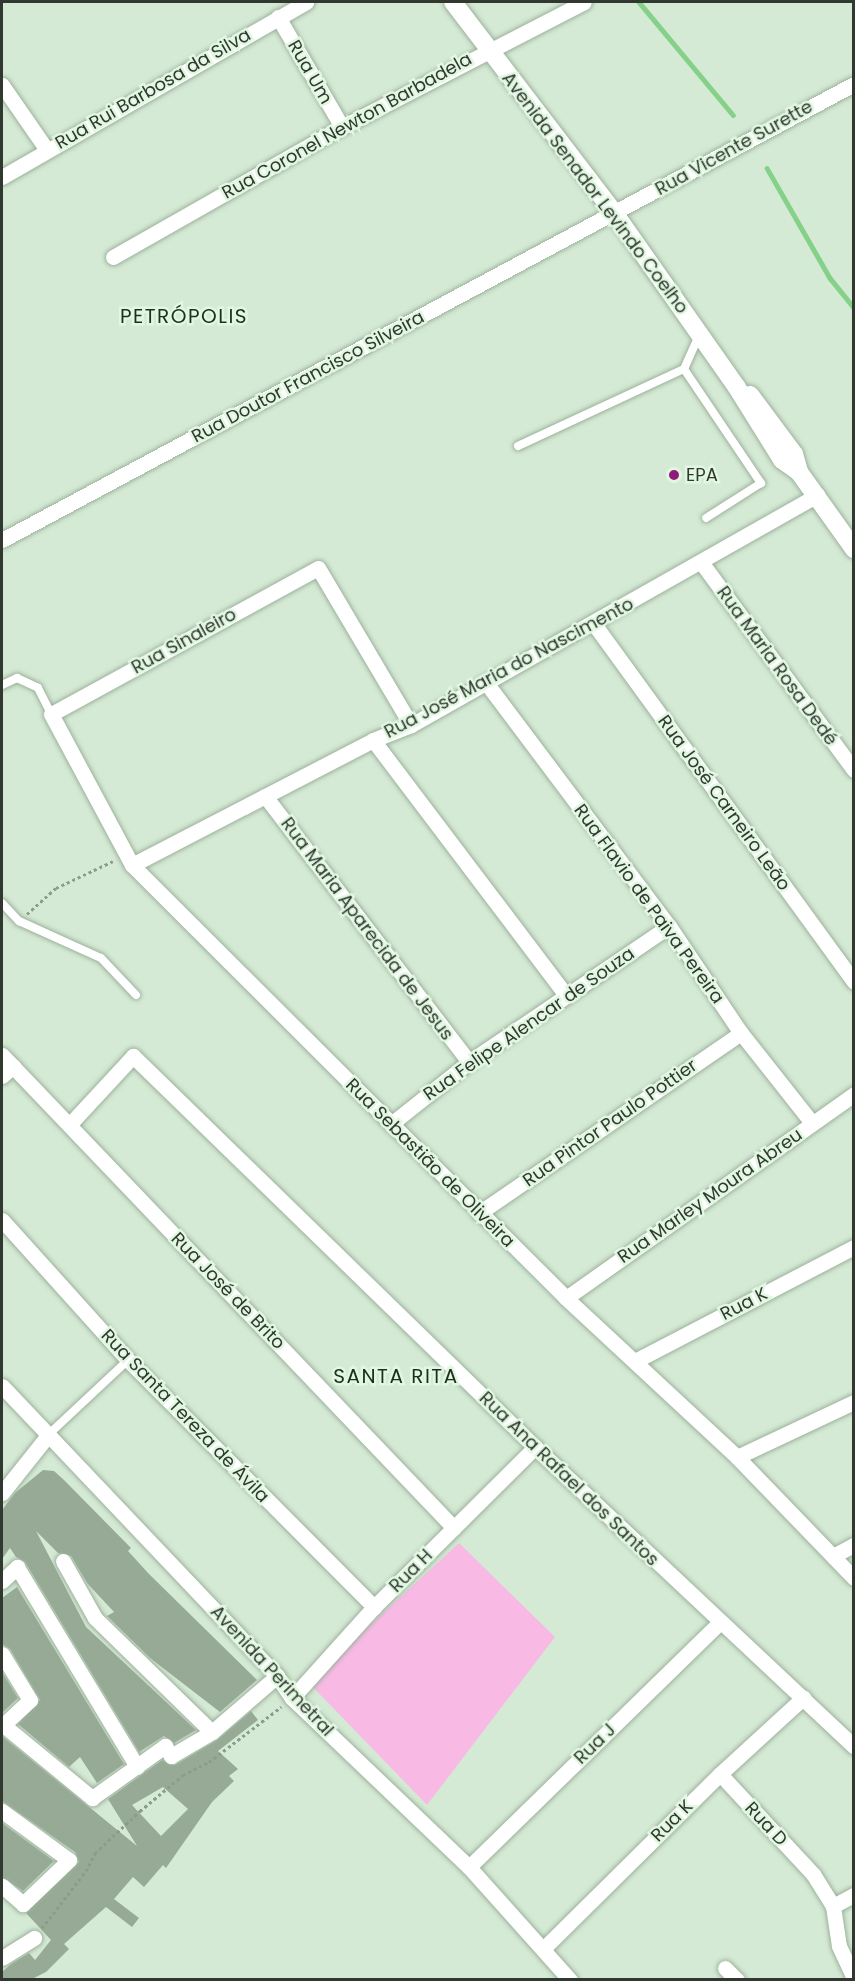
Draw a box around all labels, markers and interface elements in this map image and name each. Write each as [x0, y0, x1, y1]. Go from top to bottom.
street label: Rua Rui Barbosa da Silva [51, 24, 255, 154]
street label: Rua Um [283, 36, 337, 108]
street label: Rua Coronel Newton Barbadela [218, 48, 476, 204]
street label: Avenida Senador Levindo Coelho [497, 68, 693, 318]
street label: Rua Vicente Surette [652, 96, 816, 200]
district label: PETRÓPOLIS [120, 304, 248, 328]
street label: Rua Doutor Francisco Silveira [188, 306, 428, 448]
place label: EPA [686, 464, 718, 486]
marker: EPA [667, 468, 681, 482]
street label: Rua Maria Rosa Dedé [712, 582, 842, 750]
street label: Rua José Maria do Nascimento [381, 593, 637, 743]
street label: Rua Sinaleiro [128, 603, 240, 679]
street label: Rua José Carneiro Leão [653, 711, 795, 895]
street label: Rua Flavio de Paiva Pereira [569, 800, 729, 1008]
street label: Rua Maria Aparecida de Jesus [276, 813, 458, 1045]
street label: Rua Felipe Alencar de Souza [419, 943, 639, 1105]
street label: Rua Pintor Paulo Pottier [519, 1055, 701, 1191]
street label: Rua Sebastião de Oliveira [341, 1074, 519, 1252]
street label: Rua Marley Moura Abreu [614, 1124, 806, 1268]
street label: Rua José de Brito [167, 1228, 289, 1354]
street label: Rua K [717, 1283, 771, 1325]
street label: Rua Santa Tereza de Ávila [96, 1325, 274, 1507]
district label: SANTA RITA [333, 1364, 459, 1388]
street label: Rua Ana Rafael dos Santos [475, 1387, 663, 1571]
street label: Rua H [385, 1545, 437, 1597]
street label: Avenida Perimetral [206, 1601, 338, 1741]
street label: Rua J [570, 1719, 620, 1769]
street label: Rua K [647, 1796, 697, 1846]
street label: Rua D [740, 1798, 792, 1850]

